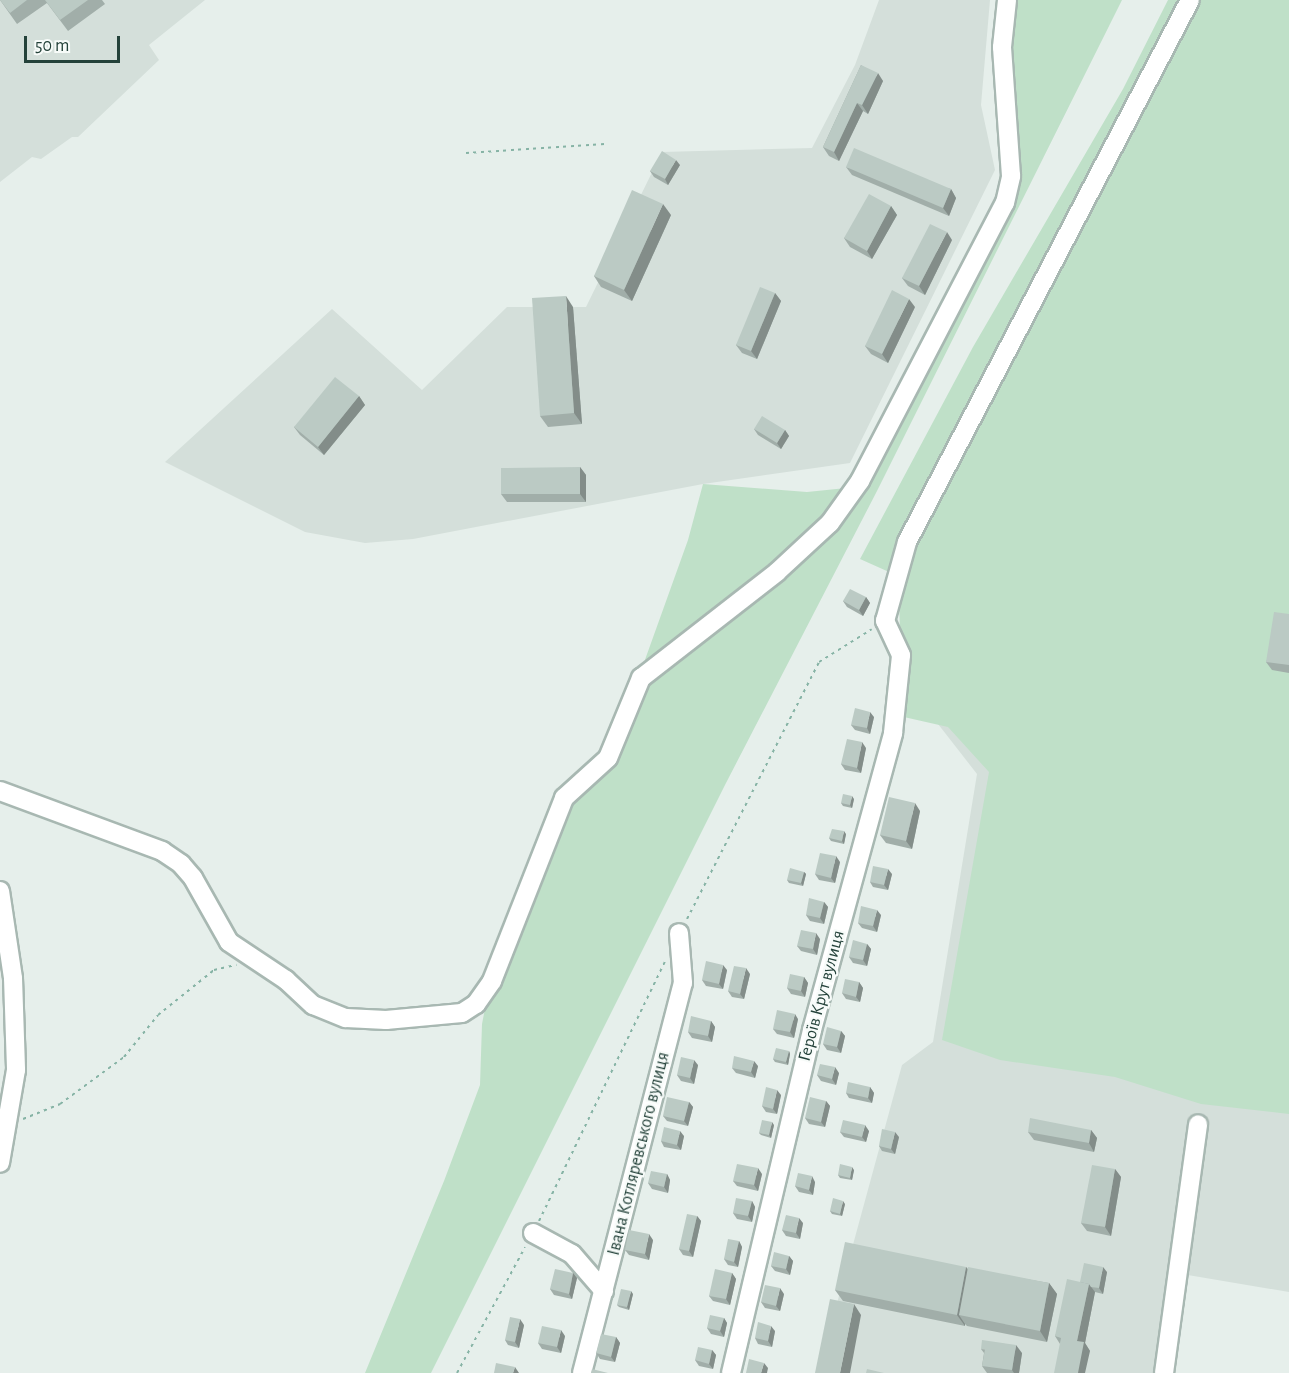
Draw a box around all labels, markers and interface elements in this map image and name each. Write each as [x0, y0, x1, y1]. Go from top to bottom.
scale bar [27, 24, 123, 62]
text: 50 m [35, 37, 69, 55]
street label: Героїв Крут вулиця [794, 928, 850, 1064]
street label: Івана Котляревського вулиця [603, 1050, 675, 1258]

